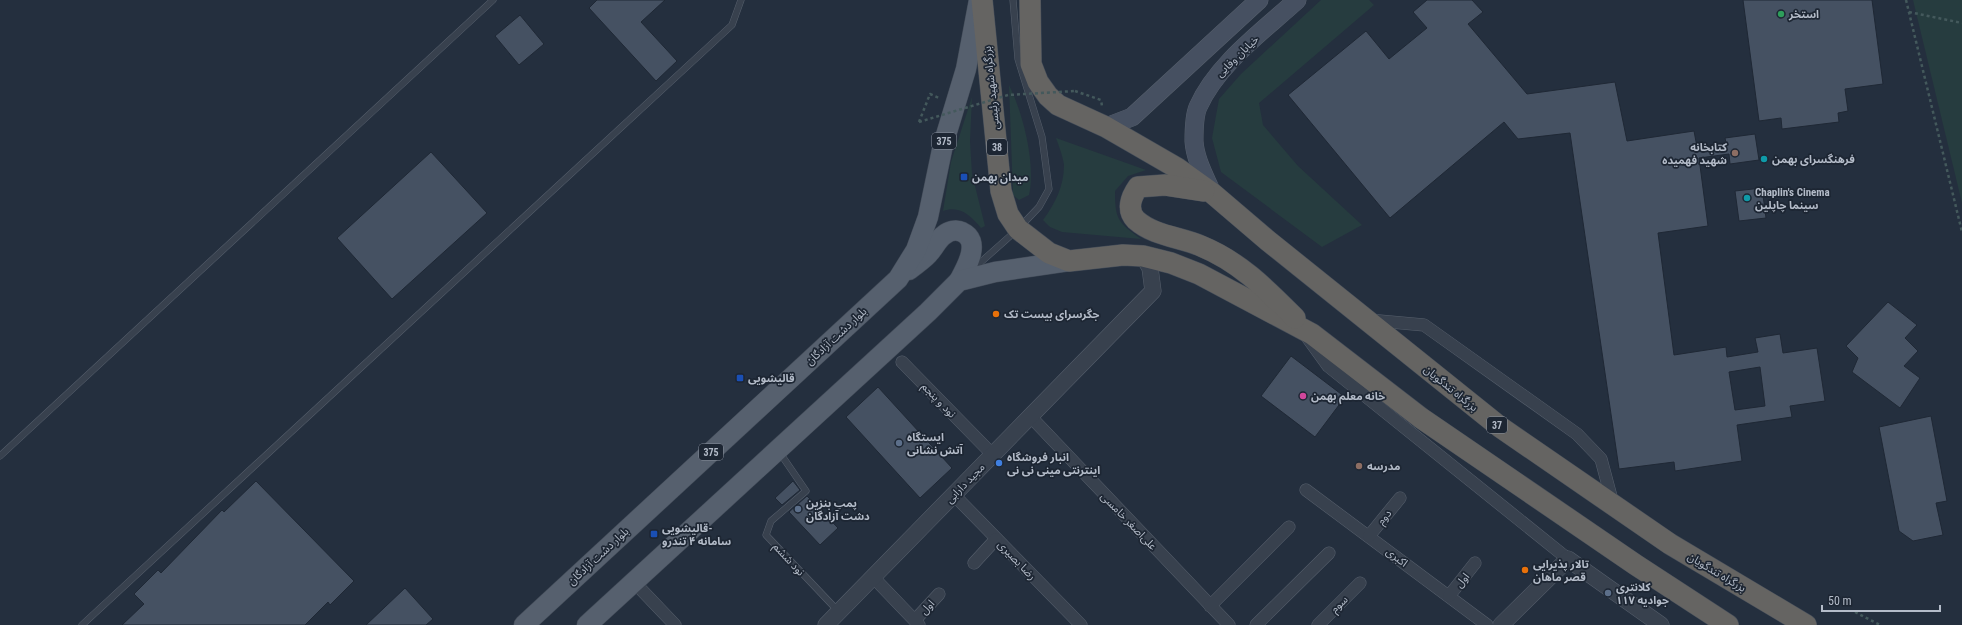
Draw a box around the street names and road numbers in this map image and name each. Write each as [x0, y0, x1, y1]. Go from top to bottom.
street label: خیابان وفایی [1213, 32, 1262, 80]
street label: بزرگراه شهید رئیسی [981, 45, 1002, 130]
road number: 375 [932, 133, 956, 149]
road number: 38 [987, 139, 1007, 155]
street label: بلوار دشت آزادگان [803, 305, 870, 368]
street label: بزرگراه تندگویان [1421, 363, 1480, 414]
street label: نود و پنجم [917, 380, 958, 422]
road number: 37 [1487, 417, 1507, 433]
road number: 375 [699, 444, 723, 460]
street label: مجید دارابی [943, 460, 988, 506]
street label: علی‌اصغر خامسی [1098, 490, 1160, 553]
street label: دوم [1374, 507, 1395, 528]
street label: بلوار دشت آزادگان [565, 525, 632, 588]
street label: رضا بصیری [995, 538, 1039, 583]
street label: نود ششم [769, 540, 807, 580]
street label: اکبری [1383, 545, 1410, 570]
street label: بزرگراه تندگویان [1685, 550, 1748, 595]
street label: اول [1453, 570, 1472, 590]
street label: سوم [1328, 593, 1352, 616]
street label: اول [917, 597, 937, 617]

